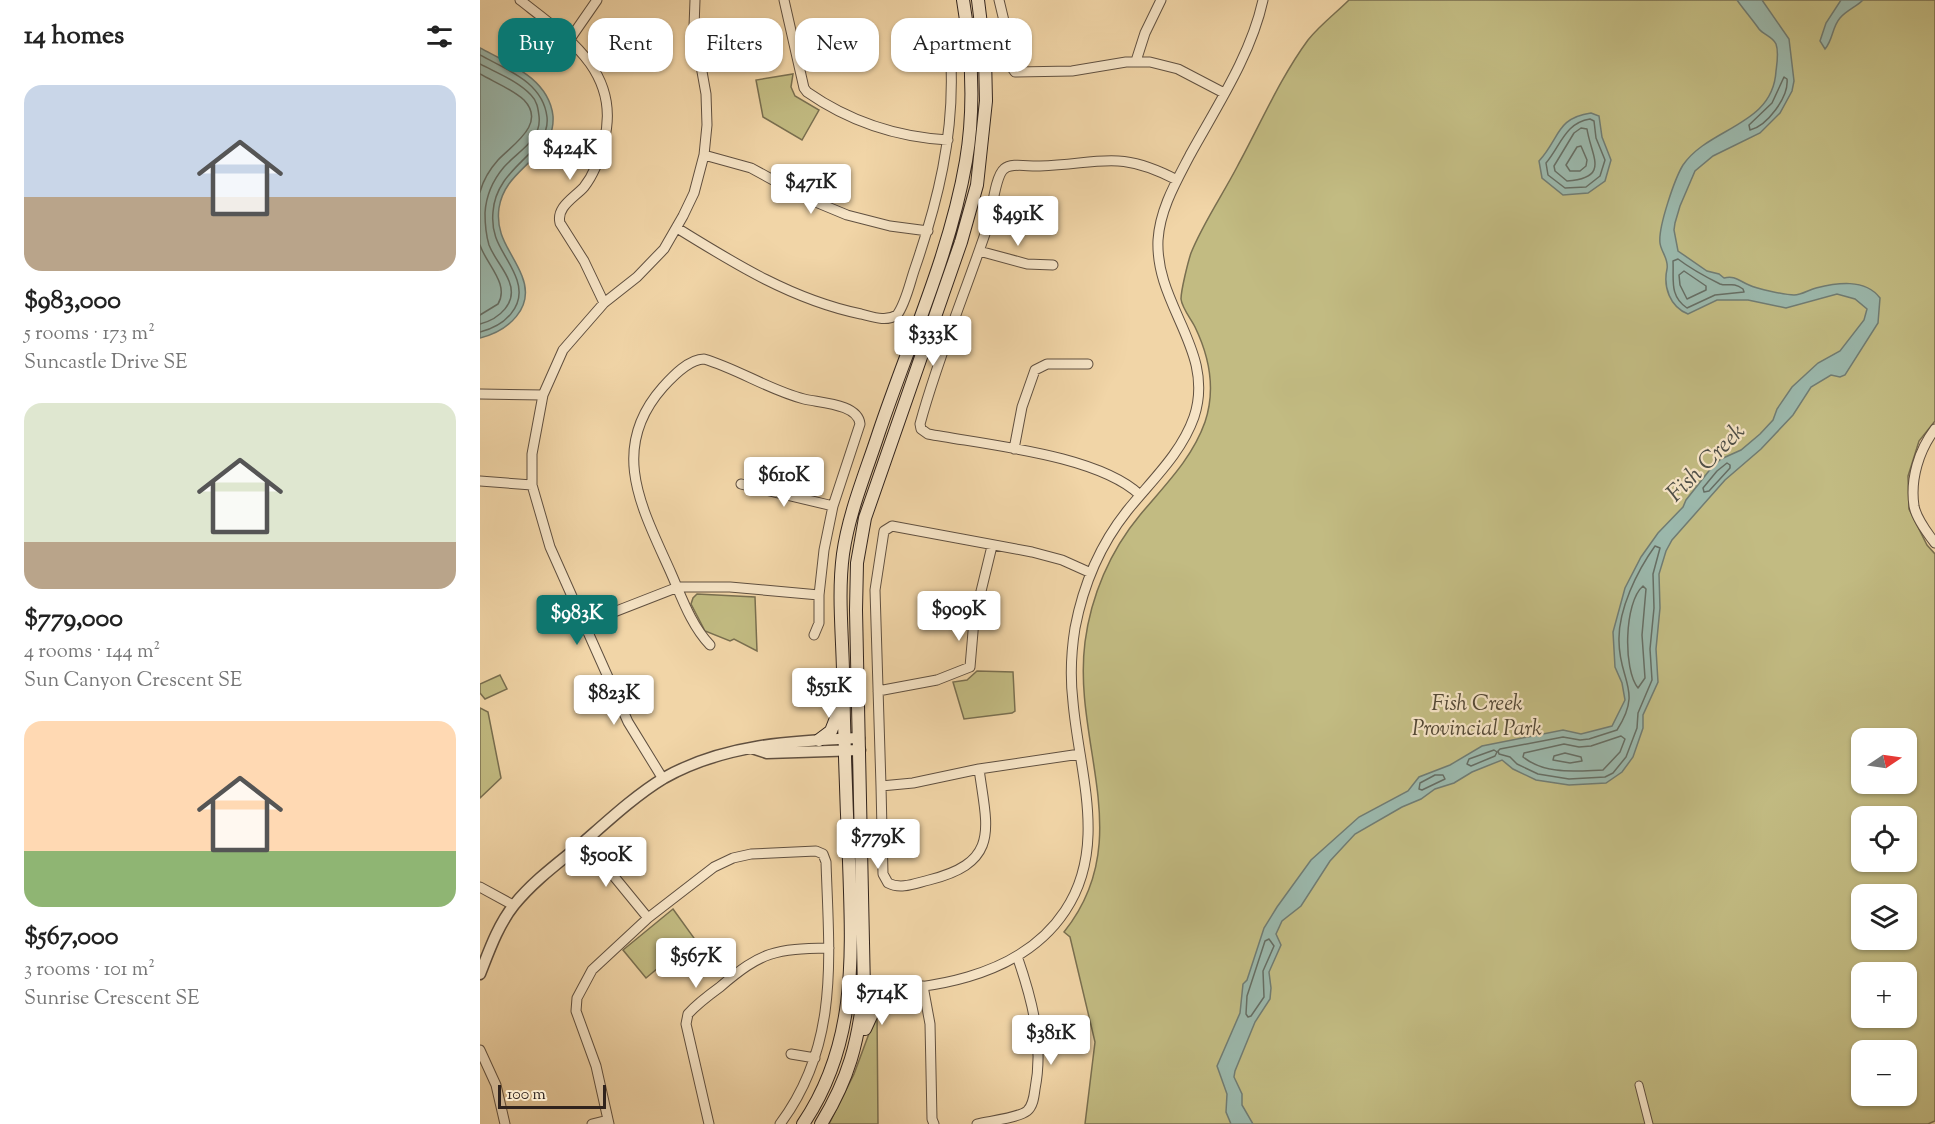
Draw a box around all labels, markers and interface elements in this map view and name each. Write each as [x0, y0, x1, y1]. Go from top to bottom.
text: 14 homes [24, 18, 124, 55]
chip: Buy [498, 18, 576, 72]
chip: Rent [588, 18, 673, 72]
chip: Filters [685, 18, 783, 72]
chip: New [795, 18, 879, 72]
chip: Apartment [891, 18, 1032, 72]
icon: filters [423, 20, 456, 53]
icon: home [186, 124, 294, 232]
pin: $424K [528, 130, 612, 181]
text: $424K [543, 135, 597, 164]
pin: $471K [769, 164, 853, 215]
text: $471K [785, 169, 837, 198]
pin: $491K [976, 196, 1060, 247]
text: $491K [992, 201, 1044, 230]
text: $983,000 [24, 283, 121, 320]
pin: $333K [891, 316, 975, 367]
text: 5 rooms · 173 m² [24, 320, 155, 349]
text: $333K [908, 321, 958, 350]
text: Suncastle Drive SE [24, 349, 187, 378]
water label: Fish Creek [1659, 416, 1754, 511]
icon: home [186, 442, 294, 550]
pin: $610K [742, 457, 826, 508]
text: $610K [758, 462, 810, 491]
pin: $909K [917, 591, 1001, 642]
pin: $983K [535, 595, 619, 646]
text: $909K [931, 596, 987, 625]
text: $983K [551, 600, 603, 629]
text: $779,000 [24, 601, 123, 638]
text: 4 rooms · 144 m² [24, 638, 160, 667]
text: Sun Canyon Crescent SE [24, 667, 242, 696]
pin: $551K [787, 668, 871, 719]
text: $551K [806, 673, 852, 702]
pin: $823K [572, 675, 656, 726]
text: $823K [588, 680, 640, 709]
park label: Fish Creek Provincial Park [1412, 689, 1542, 746]
north arrow [1851, 728, 1917, 794]
map controls [1851, 728, 1917, 1106]
icon: home [186, 760, 294, 868]
button: locate [1851, 806, 1917, 872]
pin: $779K [836, 819, 920, 870]
text: $779K [851, 824, 905, 853]
pin: $500K [564, 837, 648, 888]
text: $500K [579, 842, 633, 871]
button: layers [1851, 884, 1917, 950]
text: $567,000 [24, 919, 119, 956]
pin: $567K [654, 938, 738, 989]
text: $567K [670, 943, 722, 972]
text: 3 rooms · 101 m² [24, 956, 155, 985]
button: + [1851, 962, 1917, 1028]
pin: $714K [840, 975, 924, 1026]
text: $714K [856, 980, 908, 1009]
text: Sunrise Crescent SE [24, 985, 199, 1014]
pin: $381K [1009, 1015, 1093, 1066]
text: $381K [1026, 1020, 1076, 1049]
button: − [1851, 1040, 1917, 1106]
scale bar [498, 1082, 606, 1110]
text: 100 m [507, 1084, 546, 1107]

